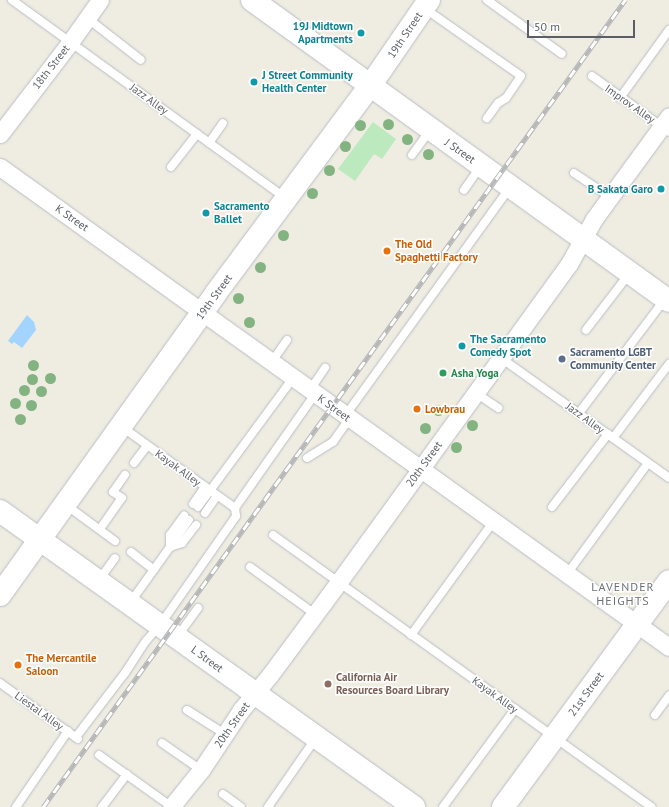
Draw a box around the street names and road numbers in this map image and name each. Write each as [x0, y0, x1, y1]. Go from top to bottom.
street label: 19th Street [385, 9, 425, 61]
street label: 18th Street [30, 42, 72, 92]
street label: Jazz Alley [127, 81, 171, 117]
street label: Improv Alley [602, 82, 658, 126]
street label: J Street [442, 136, 478, 166]
street label: K Street [53, 202, 91, 234]
street label: 19th Street [193, 272, 235, 322]
street label: K Street [315, 392, 353, 424]
street label: Jazz Alley [563, 400, 607, 436]
street label: 20th Street [403, 439, 445, 489]
street label: Kayak Alley [152, 447, 204, 489]
street label: L Street [188, 643, 226, 675]
street label: 21st Street [566, 669, 606, 719]
street label: Kayak Alley [469, 674, 521, 716]
street label: Liestal Alley [12, 689, 66, 733]
street label: 20th Street [211, 700, 253, 750]

